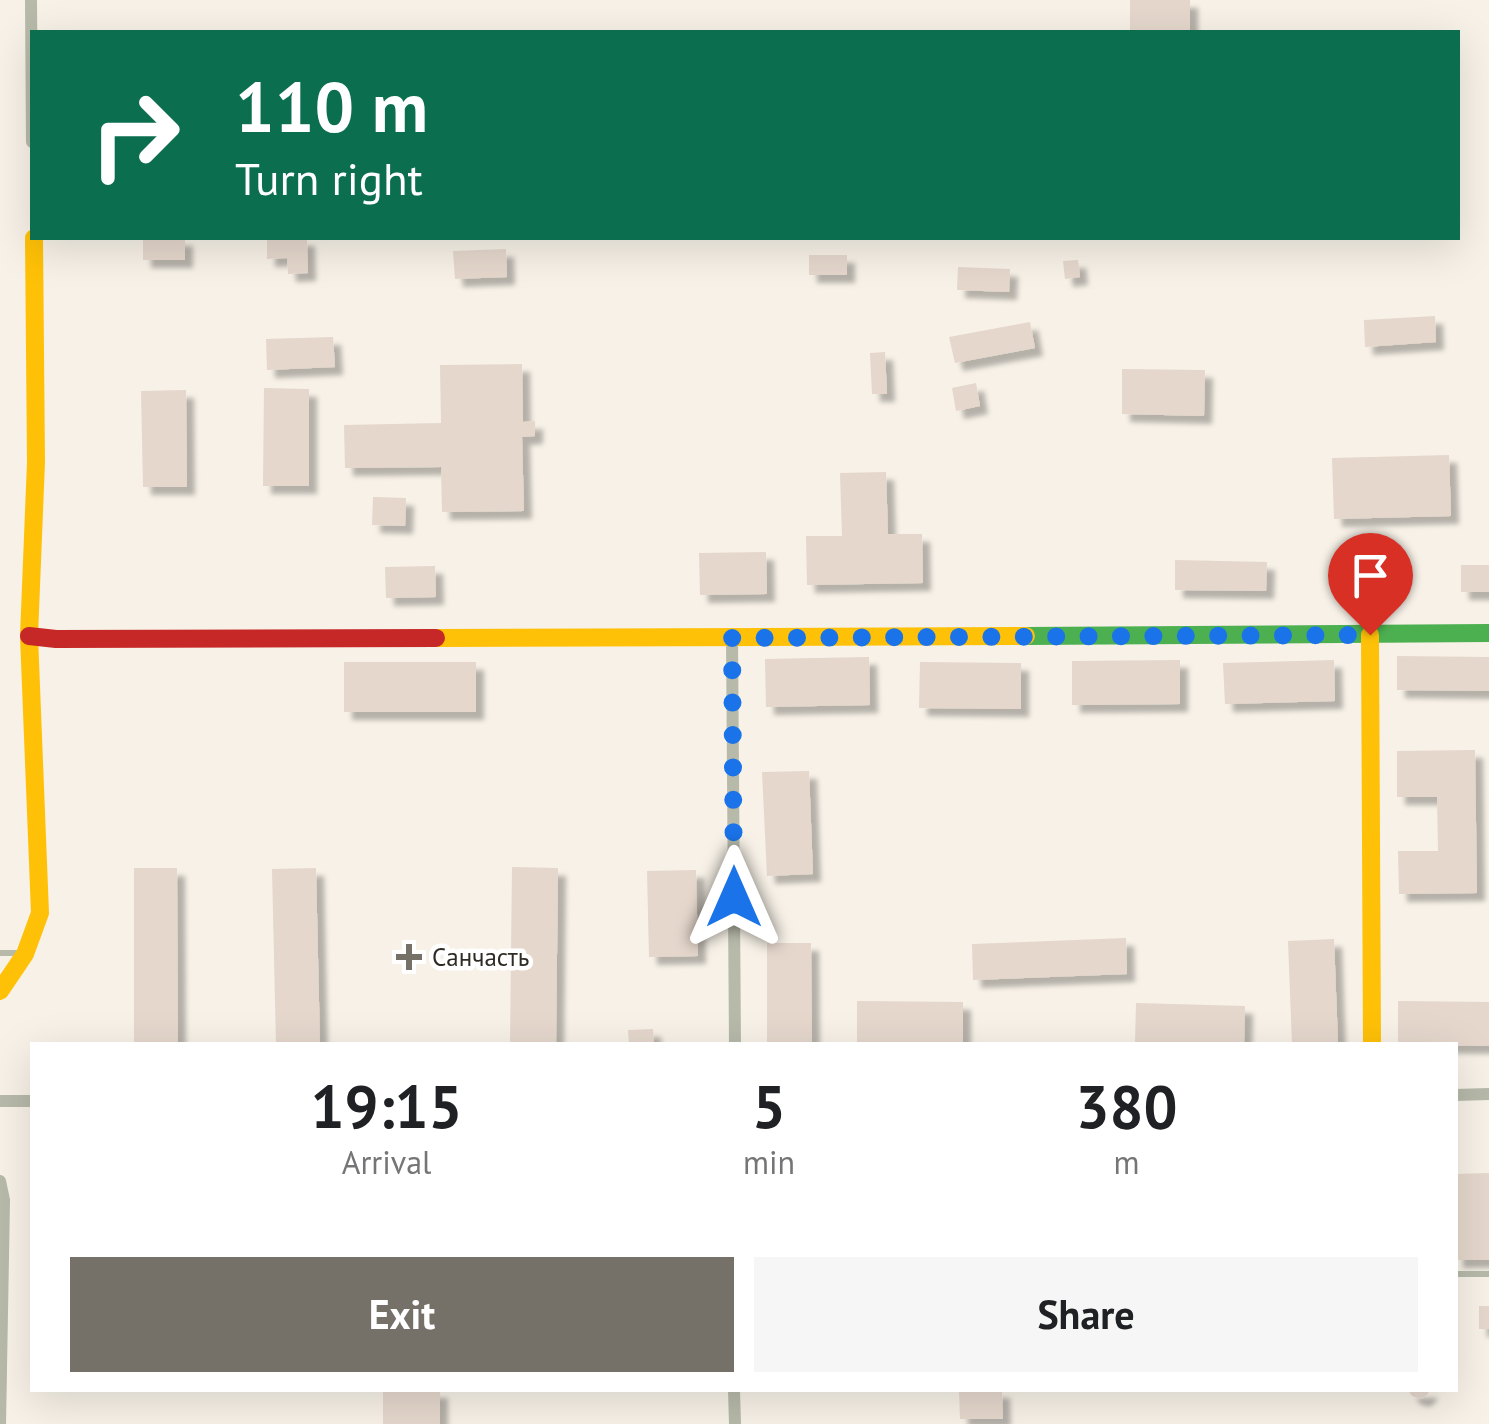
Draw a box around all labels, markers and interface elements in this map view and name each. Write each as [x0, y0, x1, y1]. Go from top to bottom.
text: 110 m [235, 61, 428, 151]
icon: right [70, 70, 200, 200]
text: Turn right [235, 149, 423, 207]
pin [1328, 533, 1413, 636]
icon: arrive [1343, 548, 1398, 603]
position arrow [682, 845, 786, 949]
place label: Санчасть [432, 941, 529, 973]
marker: Санчасть [396, 944, 422, 970]
text: 19:15 [310, 1067, 463, 1145]
text: 5 [752, 1067, 786, 1145]
text: 380 [1076, 1067, 1178, 1145]
text: Arrival [342, 1141, 431, 1183]
text: min [743, 1141, 795, 1183]
text: m [1114, 1141, 1140, 1183]
button: Exit [70, 1257, 734, 1372]
button: Share [754, 1257, 1418, 1372]

